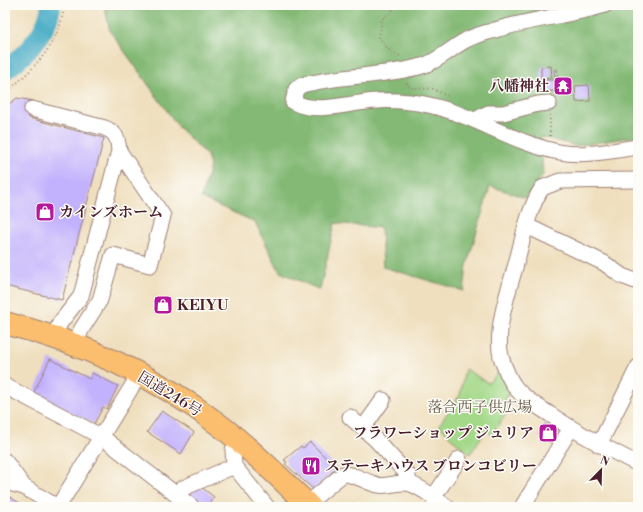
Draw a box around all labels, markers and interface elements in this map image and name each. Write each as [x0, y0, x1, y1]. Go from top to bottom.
temple icon: 八幡神社 [552, 75, 574, 97]
place label: 八幡神社 [489, 77, 549, 96]
shop icon: カインズホーム [34, 201, 56, 223]
place label: カインズホーム [59, 203, 163, 222]
shop icon: KEIYU [152, 294, 174, 316]
place label: KEIYU [177, 296, 229, 315]
street label: 国道246号 [134, 368, 205, 421]
park label: 落合西子供広場 [427, 398, 533, 417]
shop icon: フラワーショップ ジュリア [537, 422, 559, 444]
place label: フラワーショップ ジュリア [352, 424, 534, 443]
north arrow [581, 450, 621, 490]
text: N [598, 454, 612, 470]
restaurant icon: ステーキハウス ブロンコビリー [300, 455, 322, 477]
place label: ステーキハウス ブロンコビリー [325, 457, 537, 476]

